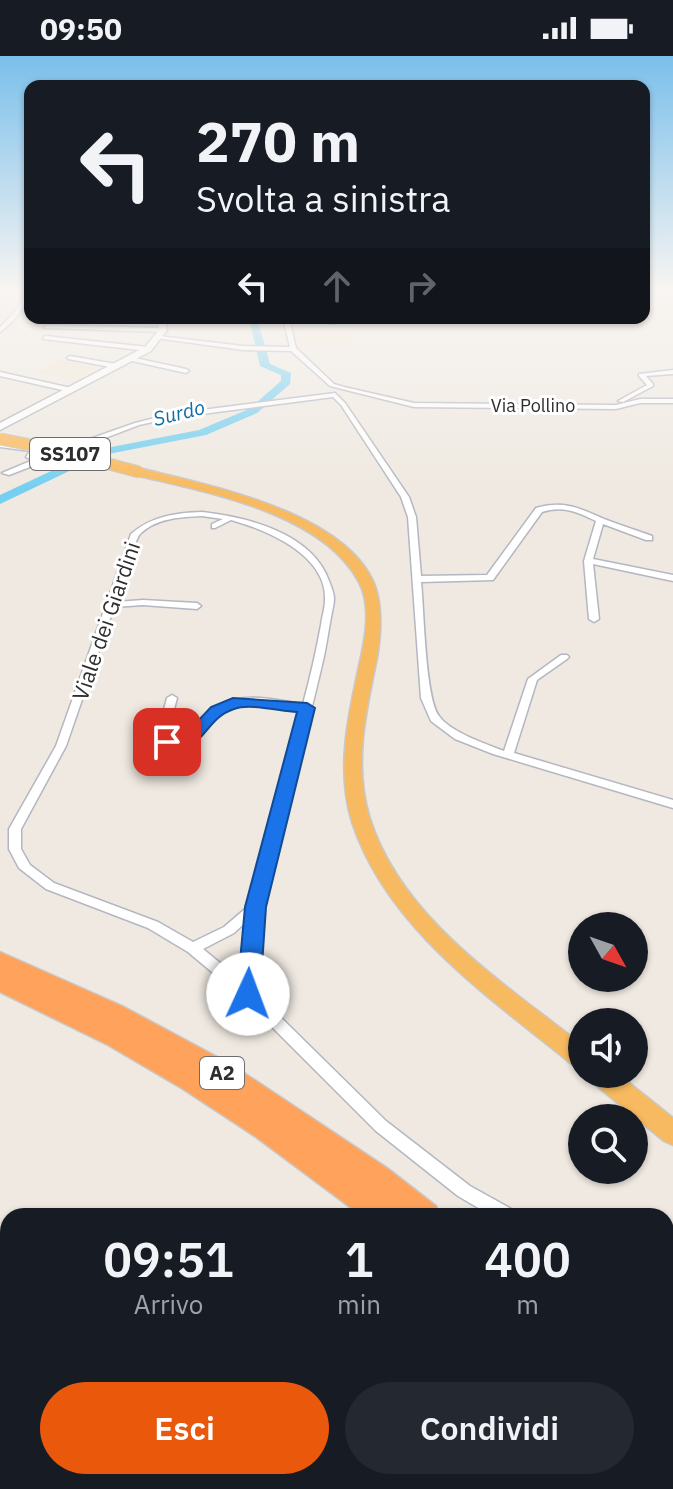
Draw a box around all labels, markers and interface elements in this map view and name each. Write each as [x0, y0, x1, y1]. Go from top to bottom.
text: 09:50 [40, 9, 122, 48]
text: 270 m [196, 105, 360, 177]
icon: left [64, 112, 168, 216]
text: Svolta a sinistra [196, 175, 450, 222]
icon: left [231, 264, 275, 308]
icon: ahead [315, 264, 359, 308]
icon: right [399, 264, 443, 308]
water label: Surdo [150, 393, 208, 432]
street label: Via Pollino [491, 394, 575, 417]
road number: SS107 [30, 438, 110, 470]
street label: Viale dei Giardini [65, 538, 146, 704]
pin [133, 708, 201, 776]
icon: arrive [145, 720, 189, 764]
north arrow [568, 912, 648, 992]
map controls [568, 912, 648, 1184]
position arrow [206, 952, 290, 1036]
button: sound [568, 1008, 648, 1088]
road number: A2 [200, 1057, 244, 1089]
button: search [568, 1104, 648, 1184]
text: 09:51 [103, 1228, 234, 1290]
text: 1 [345, 1228, 373, 1290]
text: 400 [484, 1228, 571, 1290]
text: Arrivo [134, 1287, 203, 1321]
text: min [337, 1287, 381, 1321]
text: m [516, 1287, 539, 1321]
button: Esci [40, 1382, 329, 1474]
button: Condividi [345, 1382, 634, 1474]

